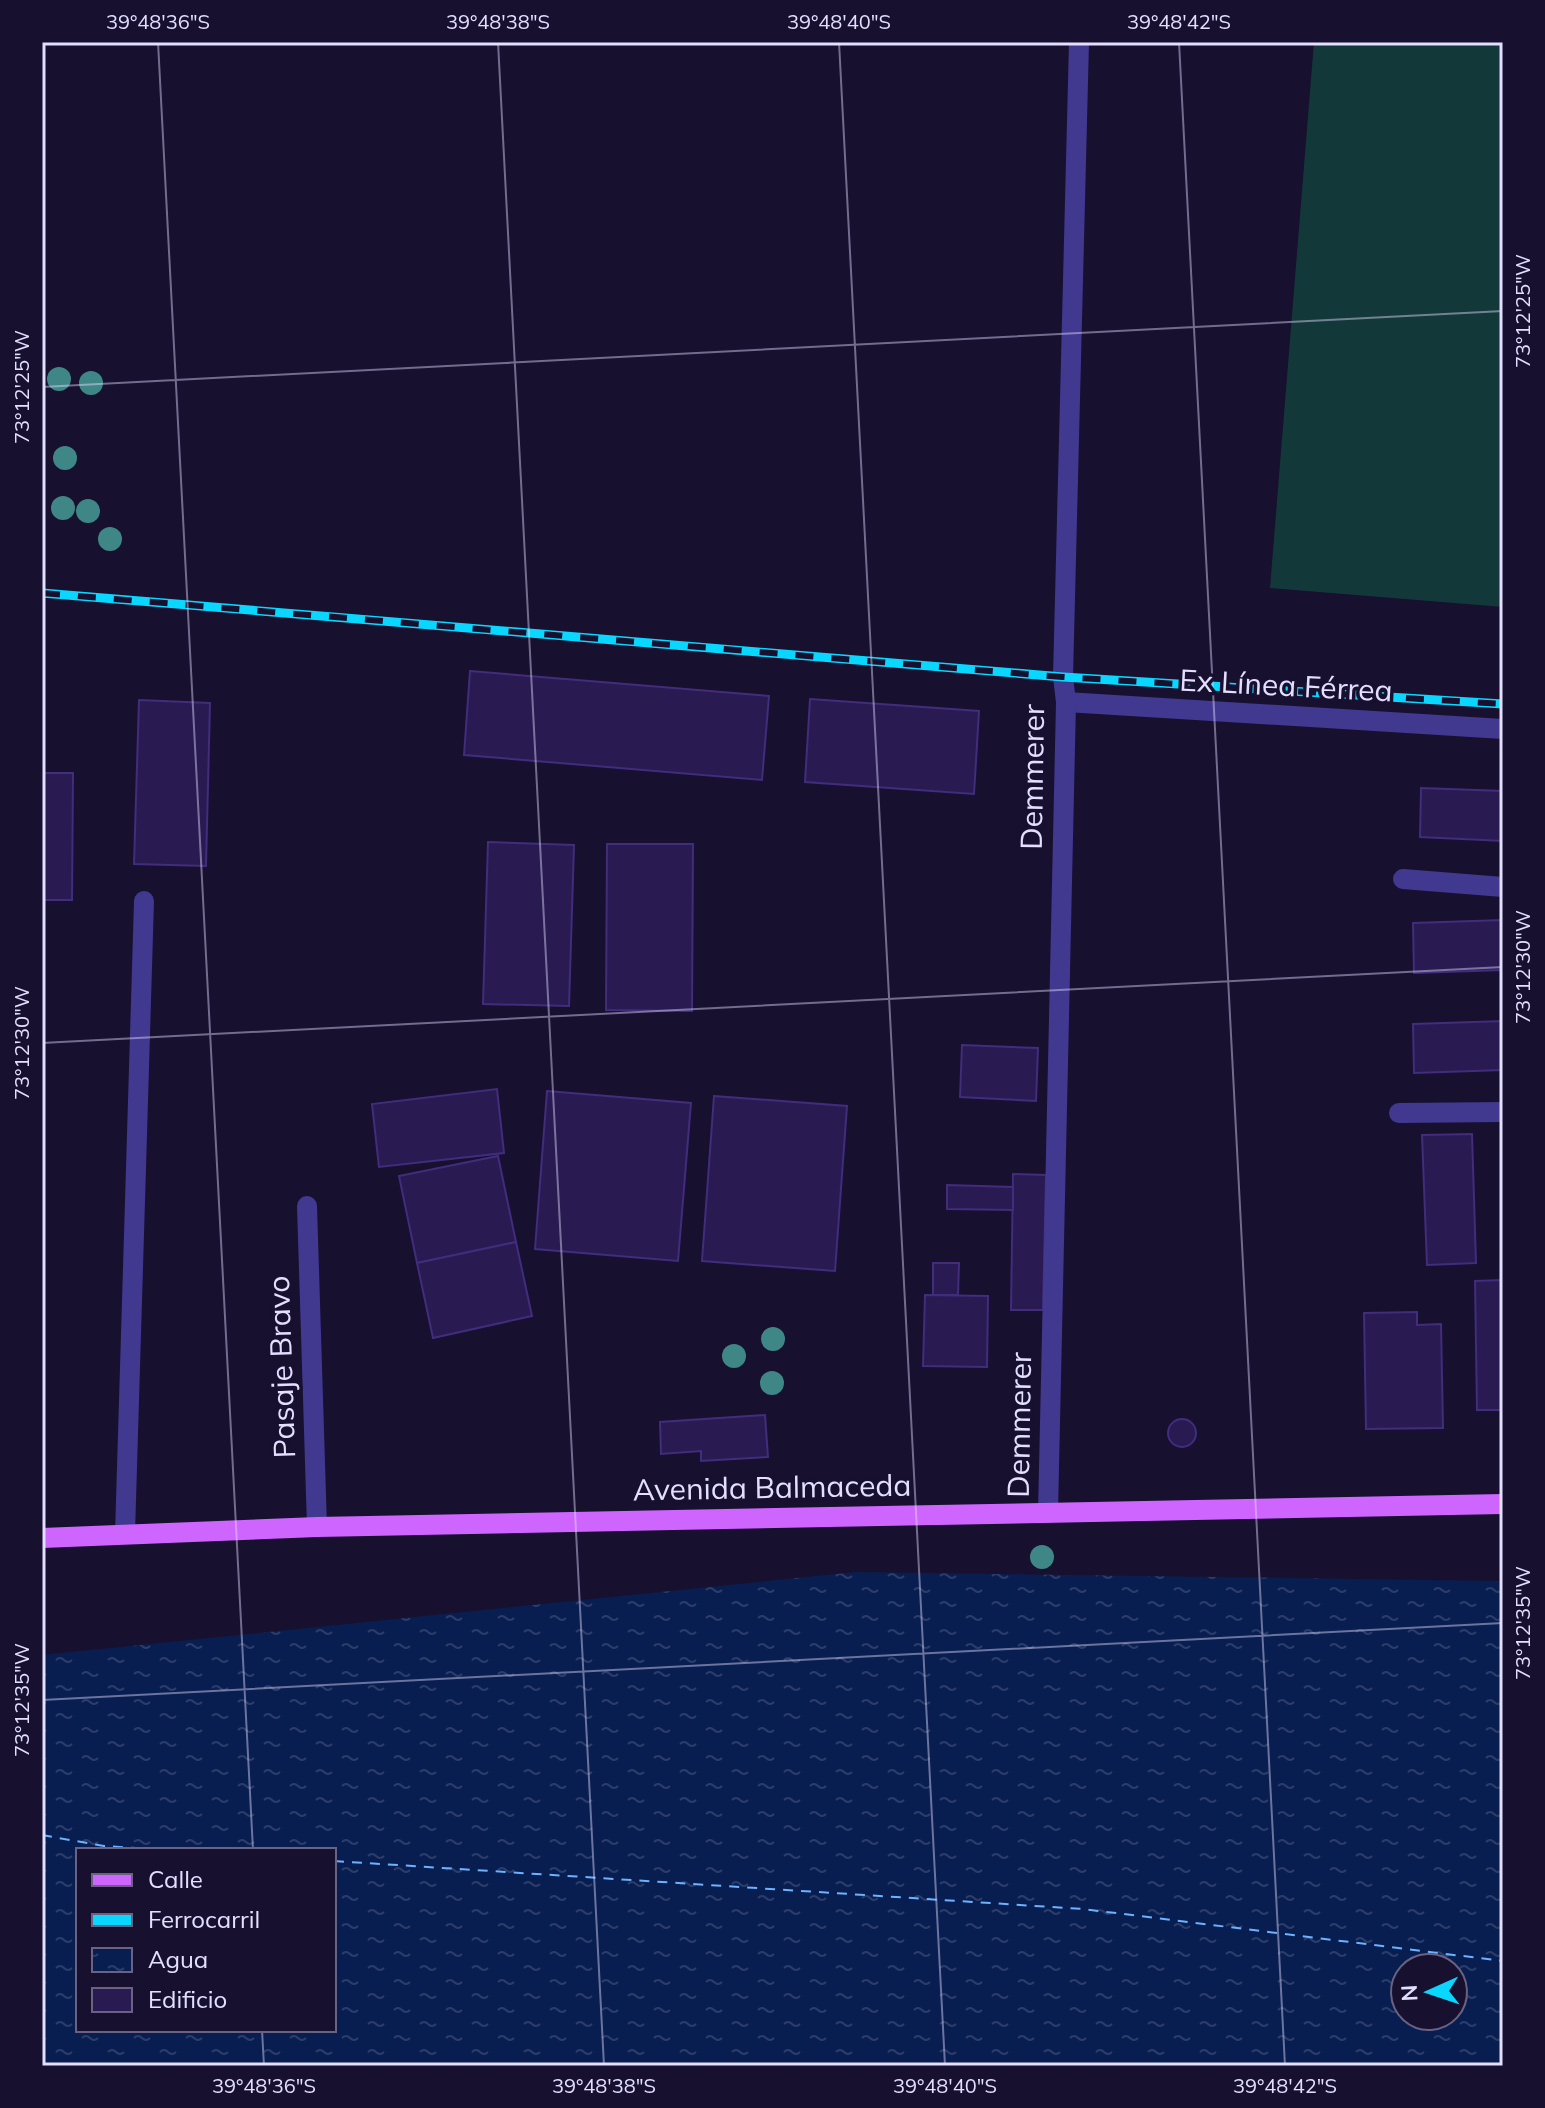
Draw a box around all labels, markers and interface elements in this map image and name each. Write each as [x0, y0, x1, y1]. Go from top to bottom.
text: 39°48'36"S [106, 9, 210, 34]
text: 39°48'38"S [446, 9, 550, 34]
text: 39°48'40"S [787, 9, 891, 34]
text: 39°48'42"S [1127, 9, 1231, 34]
text: 73°12'25"W [1510, 254, 1535, 368]
text: 73°12'25"W [9, 330, 34, 444]
street label: Ex Línea Férrea [1179, 660, 1394, 710]
street label: Demmerer [1012, 704, 1052, 850]
text: 73°12'30"W [1510, 910, 1535, 1024]
text: 73°12'30"W [9, 986, 34, 1100]
street label: Pasaje Bravo [259, 1275, 303, 1459]
street label: Demmerer [999, 1352, 1039, 1498]
street label: Avenida Balmaceda [632, 1466, 912, 1508]
text: 73°12'35"W [1510, 1566, 1535, 1680]
text: 73°12'35"W [9, 1643, 34, 1757]
legend [76, 1848, 336, 2032]
text: Calle [148, 1864, 203, 1894]
text: Ferrocarril [148, 1904, 260, 1934]
text: Agua [148, 1944, 208, 1974]
north arrow [1389, 1952, 1469, 2032]
text: Edificio [148, 1984, 227, 2014]
text: N [1395, 1984, 1423, 2002]
text: 39°48'36"S [212, 2073, 316, 2098]
text: 39°48'38"S [552, 2073, 656, 2098]
text: 39°48'40"S [893, 2073, 997, 2098]
text: 39°48'42"S [1233, 2073, 1337, 2098]

